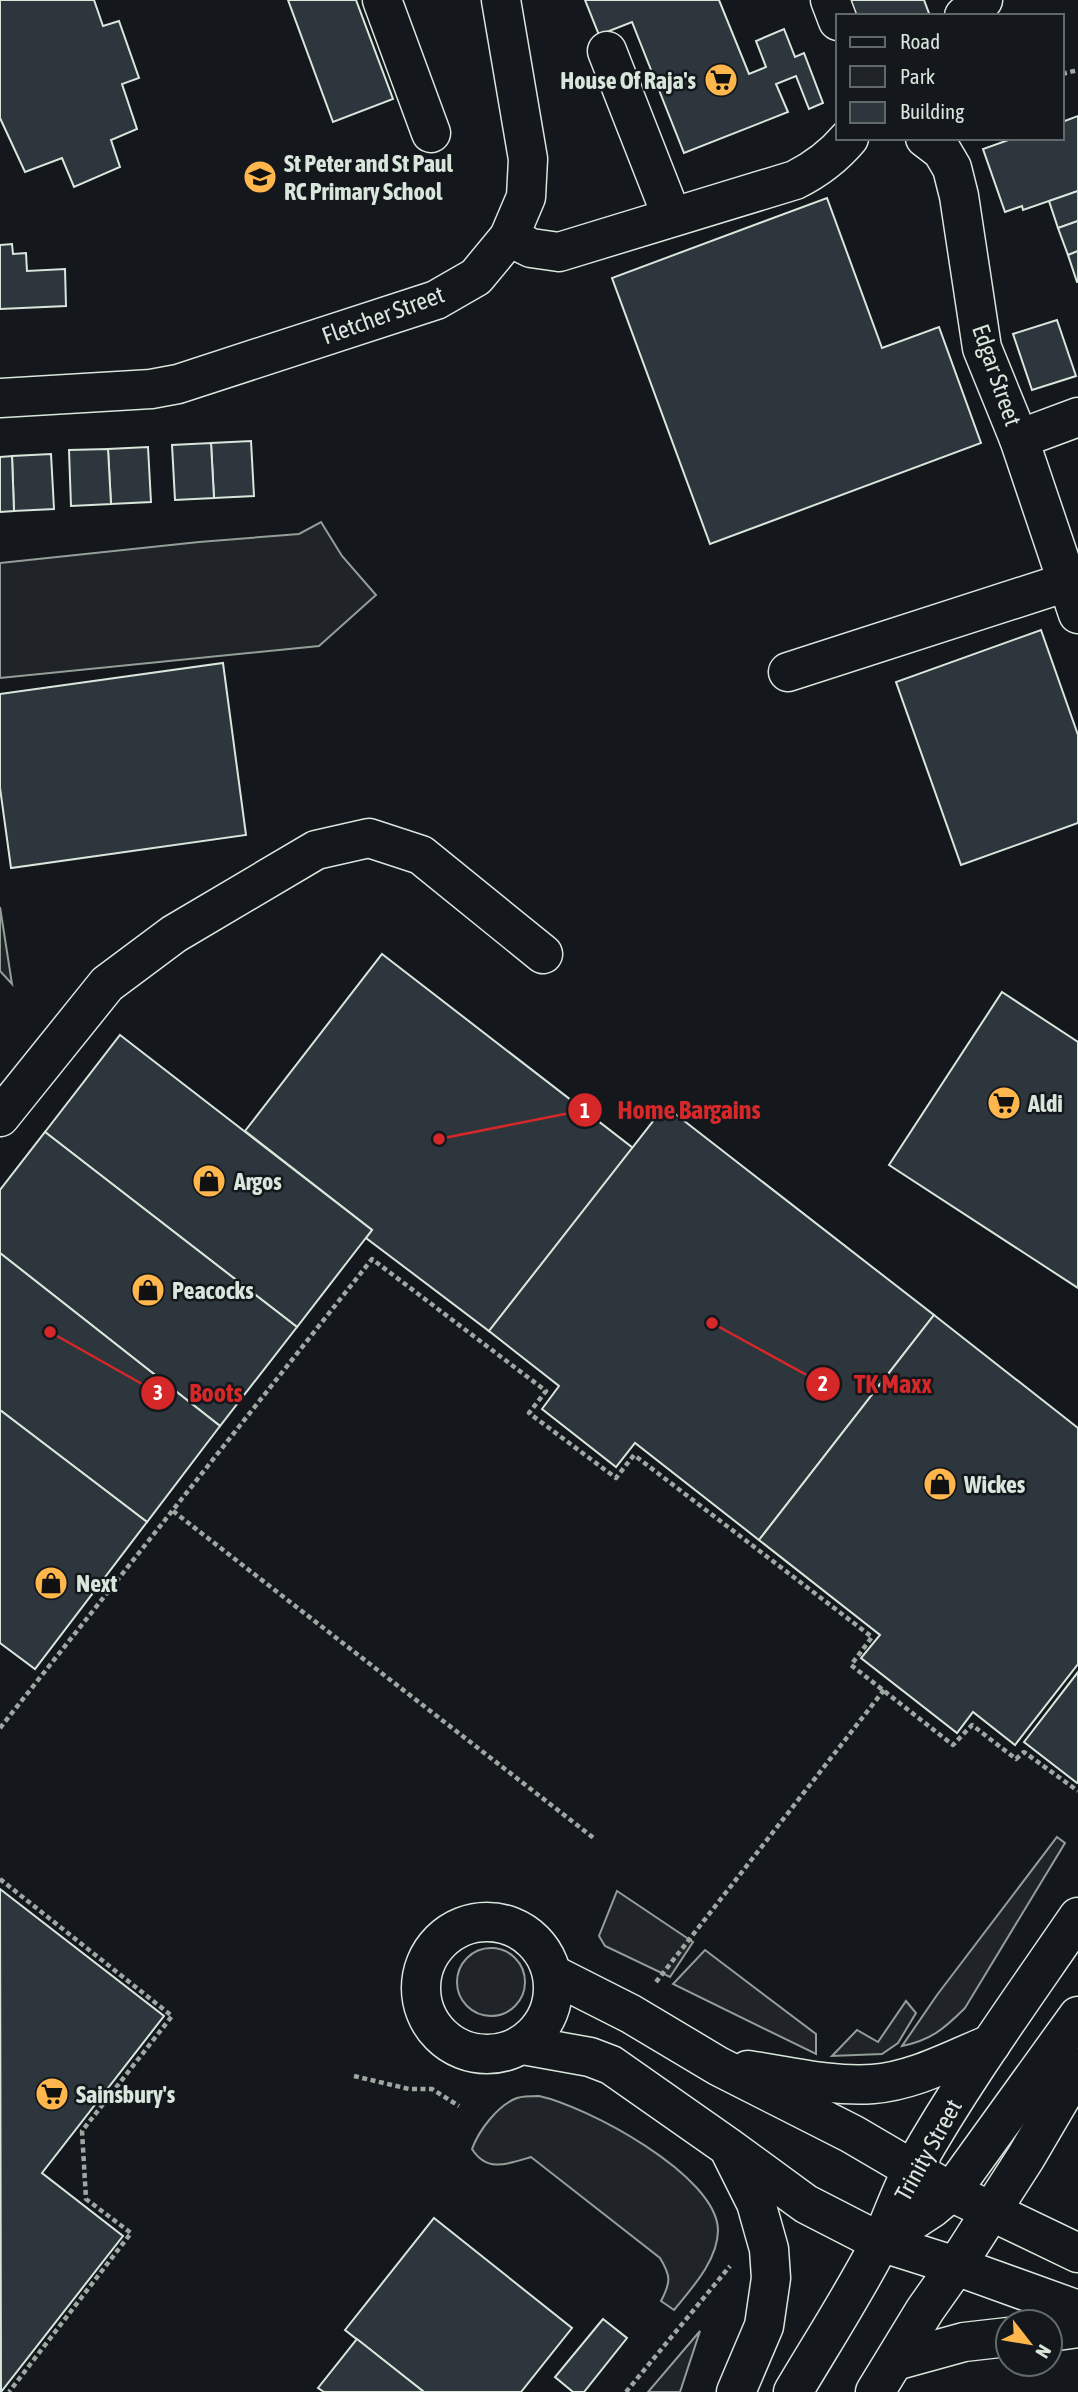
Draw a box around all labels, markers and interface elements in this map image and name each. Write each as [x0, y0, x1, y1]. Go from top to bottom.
legend [836, 14, 1064, 140]
text: Road [900, 29, 940, 53]
supermarket icon: House Of Raja's [702, 61, 740, 99]
text: Park [900, 64, 935, 88]
place label: House Of Raja's [560, 67, 697, 94]
text: Building [900, 99, 964, 123]
place label: St Peter and St Paul RC Primary School [284, 150, 453, 205]
school or university icon: St Peter and St Paul RC Primary School [241, 158, 279, 196]
street label: Fletcher Street [318, 280, 448, 350]
street label: Edgar Street [967, 321, 1027, 429]
supermarket icon: Aldi [985, 1084, 1023, 1122]
callout: Home Bargains [568, 1087, 774, 1134]
place label: Aldi [1027, 1090, 1063, 1117]
text: Home Bargains [617, 1095, 761, 1125]
text: 1 [580, 1098, 590, 1122]
shop icon: Argos [190, 1162, 228, 1200]
place label: Argos [233, 1168, 282, 1195]
shop icon: Peacocks [129, 1271, 167, 1309]
place label: Peacocks [172, 1277, 254, 1304]
callout: TK Maxx [805, 1360, 946, 1407]
callout: Boots [141, 1369, 257, 1416]
text: TK Maxx [854, 1369, 933, 1399]
text: 2 [818, 1371, 828, 1395]
text: Boots [189, 1378, 243, 1408]
text: 3 [153, 1380, 163, 1404]
shop icon: Wickes [921, 1465, 959, 1503]
place label: Wickes [963, 1471, 1026, 1498]
shop icon: Next [32, 1564, 70, 1602]
place label: Next [76, 1570, 118, 1597]
supermarket icon: Sainsbury's [33, 2075, 71, 2113]
place label: Sainsbury's [76, 2081, 176, 2108]
street label: Trinity Street [889, 2095, 967, 2205]
north arrow [994, 2308, 1064, 2378]
text: N [1031, 2341, 1056, 2362]

